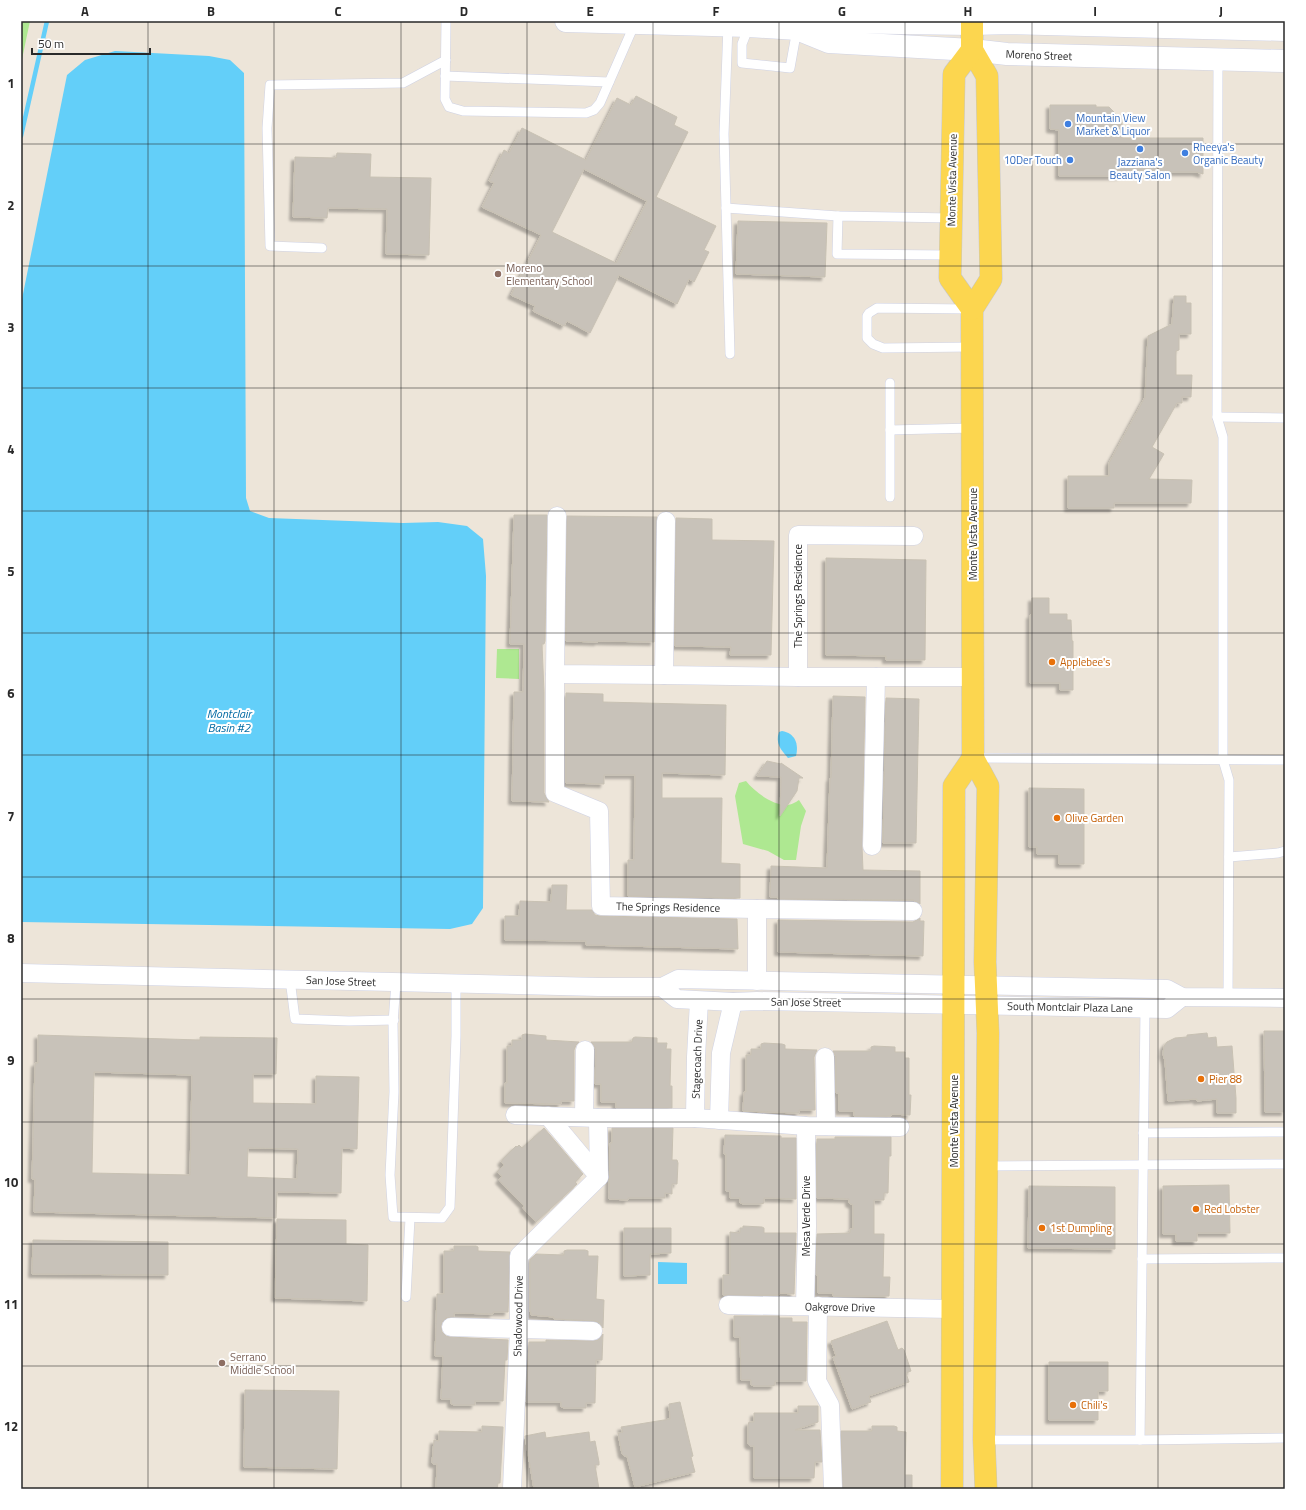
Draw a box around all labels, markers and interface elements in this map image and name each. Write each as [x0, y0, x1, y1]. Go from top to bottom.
text: A [81, 1, 89, 21]
text: B [207, 1, 215, 21]
text: C [334, 1, 342, 21]
text: D [460, 1, 468, 21]
text: E [586, 1, 594, 21]
text: F [713, 1, 720, 21]
text: G [838, 1, 846, 21]
text: H [964, 1, 972, 21]
text: I [1093, 1, 1097, 21]
text: J [1219, 1, 1223, 21]
scale bar [32, 30, 150, 56]
text: 50 m [38, 34, 64, 53]
street label: Moreno Street [1005, 46, 1073, 64]
text: 1 [7, 73, 15, 93]
place label: Mountain View Market & Liquor [1076, 110, 1151, 139]
marker: Mountain View Market & Liquor [1063, 119, 1073, 129]
street label: Monte Vista Avenue [943, 133, 961, 227]
place label: Rheeya's Organic Beauty [1193, 139, 1264, 168]
marker: Jazziana's Beauty Salon [1135, 144, 1145, 154]
marker: Rheeya's Organic Beauty [1180, 148, 1190, 158]
place label: 10Der Touch [1004, 152, 1062, 168]
place label: Jazziana's Beauty Salon [1109, 154, 1171, 183]
marker: 10Der Touch [1065, 155, 1075, 165]
text: 2 [7, 195, 15, 215]
place label: Moreno Elementary School [506, 260, 593, 289]
marker: Moreno Elementary School [493, 269, 503, 279]
text: 3 [7, 317, 15, 337]
text: 4 [7, 439, 15, 459]
street label: Monte Vista Avenue [965, 487, 981, 580]
street label: The Springs Residence [790, 544, 806, 648]
text: 5 [7, 561, 15, 581]
place label: Applebee's [1060, 654, 1110, 670]
marker: Applebee's [1047, 657, 1057, 667]
text: 6 [7, 683, 15, 703]
water label: Montclair Basin #2 [207, 704, 254, 737]
text: 7 [7, 806, 15, 826]
place label: Olive Garden [1065, 810, 1124, 826]
marker: Olive Garden [1052, 813, 1062, 823]
street label: The Springs Residence [616, 898, 721, 916]
text: 8 [7, 928, 15, 948]
street label: San Jose Street [306, 972, 376, 990]
street label: San Jose Street [771, 993, 841, 1011]
street label: South Montclair Plaza Lane [1007, 998, 1133, 1016]
street label: Stagecoach Drive [688, 1018, 706, 1099]
text: 9 [7, 1050, 15, 1070]
place label: Pier 88 [1209, 1071, 1242, 1087]
street label: Monte Vista Avenue [946, 1074, 962, 1167]
marker: Pier 88 [1196, 1074, 1206, 1084]
text: 10 [4, 1172, 18, 1192]
street label: Mesa Verde Drive [798, 1175, 814, 1256]
place label: Red Lobster [1204, 1201, 1260, 1217]
marker: Red Lobster [1191, 1204, 1201, 1214]
place label: 1st Dumpling [1050, 1220, 1112, 1236]
marker: 1st Dumpling [1037, 1223, 1047, 1233]
street label: Shadowood Drive [509, 1275, 527, 1357]
text: 11 [4, 1294, 18, 1314]
street label: Oakgrove Drive [805, 1298, 876, 1316]
place label: Serrano Middle School [230, 1349, 295, 1378]
marker: Serrano Middle School [217, 1358, 227, 1368]
place label: Chili's [1081, 1397, 1108, 1413]
marker: Chili's [1068, 1400, 1078, 1410]
text: 12 [4, 1416, 18, 1436]

